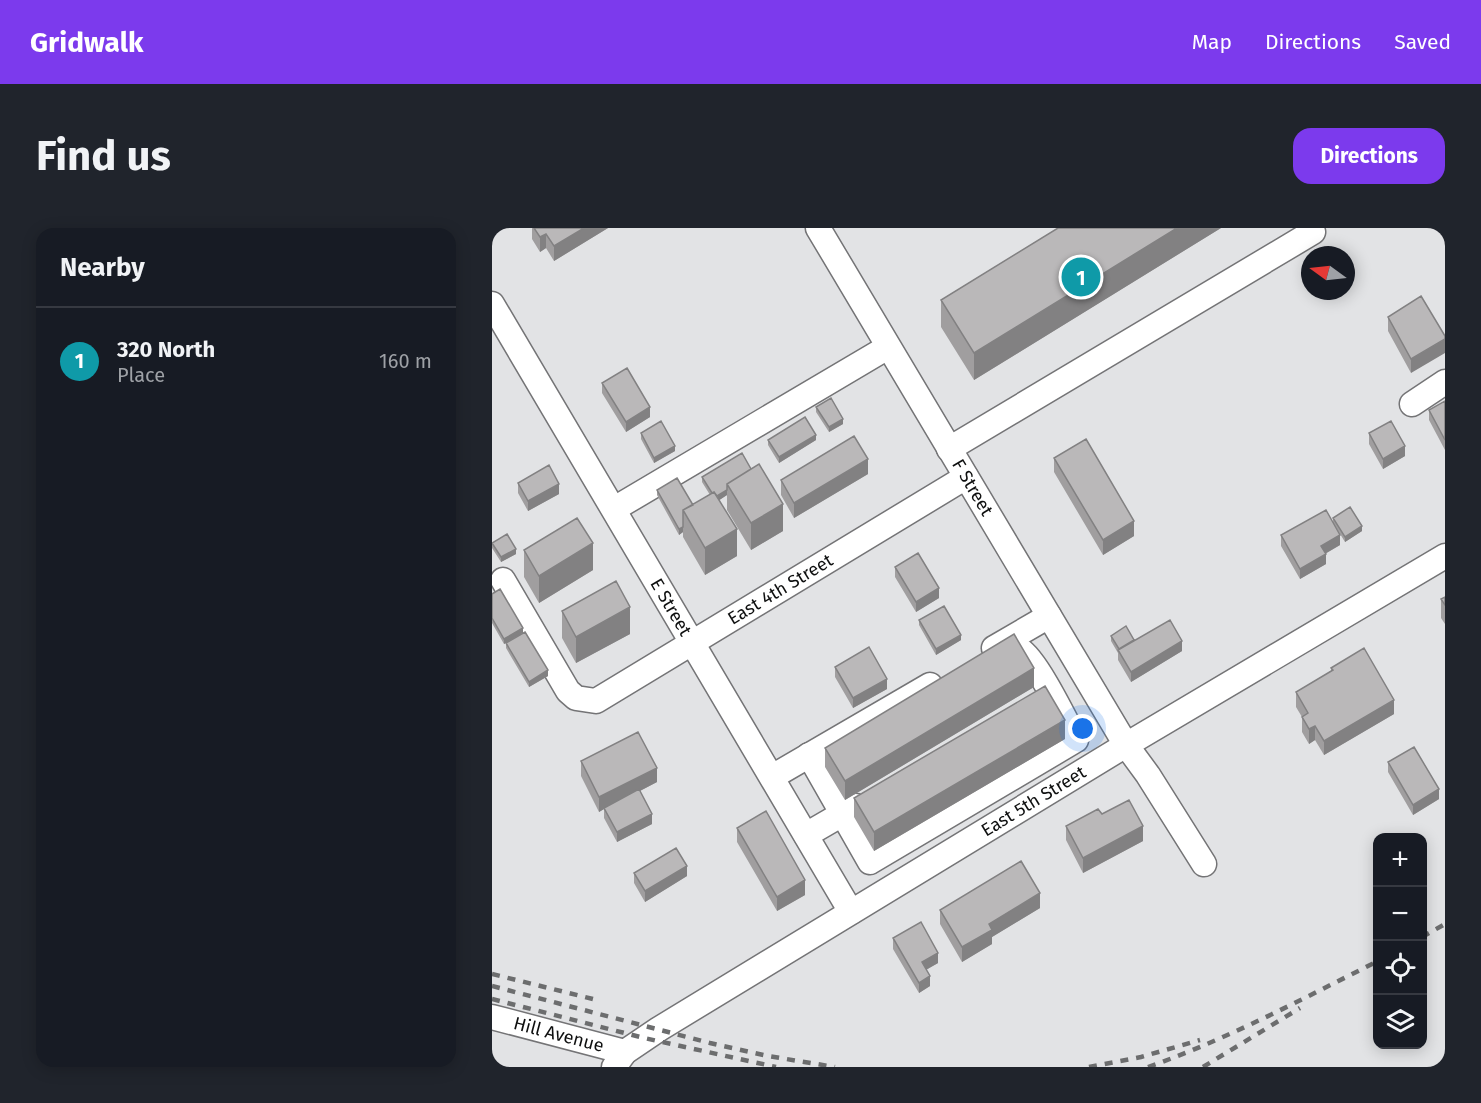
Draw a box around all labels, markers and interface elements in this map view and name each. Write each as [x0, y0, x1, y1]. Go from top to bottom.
text: Gridwalk [30, 26, 143, 59]
text: Map [1192, 29, 1232, 55]
text: Directions [1265, 29, 1361, 55]
text: Saved [1394, 29, 1451, 55]
button: Directions [1293, 128, 1445, 184]
text: Find us [36, 131, 171, 181]
north arrow [1301, 246, 1355, 300]
text: Nearby [60, 252, 145, 283]
pin: 1 [1062, 254, 1100, 300]
text: 320 North [117, 336, 215, 363]
text: 1 [75, 349, 84, 373]
text: 160 m [379, 349, 432, 373]
text: Place [117, 363, 165, 387]
street label: F Street [947, 455, 998, 520]
street label: East 4th Street [724, 549, 837, 630]
street label: E Street [645, 574, 697, 640]
your location [1068, 714, 1097, 743]
street label: East 5th Street [977, 761, 1090, 841]
map controls [1373, 833, 1427, 1049]
button: + [1373, 833, 1427, 887]
button: − [1373, 887, 1427, 941]
button: locate [1373, 941, 1427, 995]
button: layers [1373, 995, 1427, 1049]
street label: Hill Avenue [511, 1012, 606, 1057]

